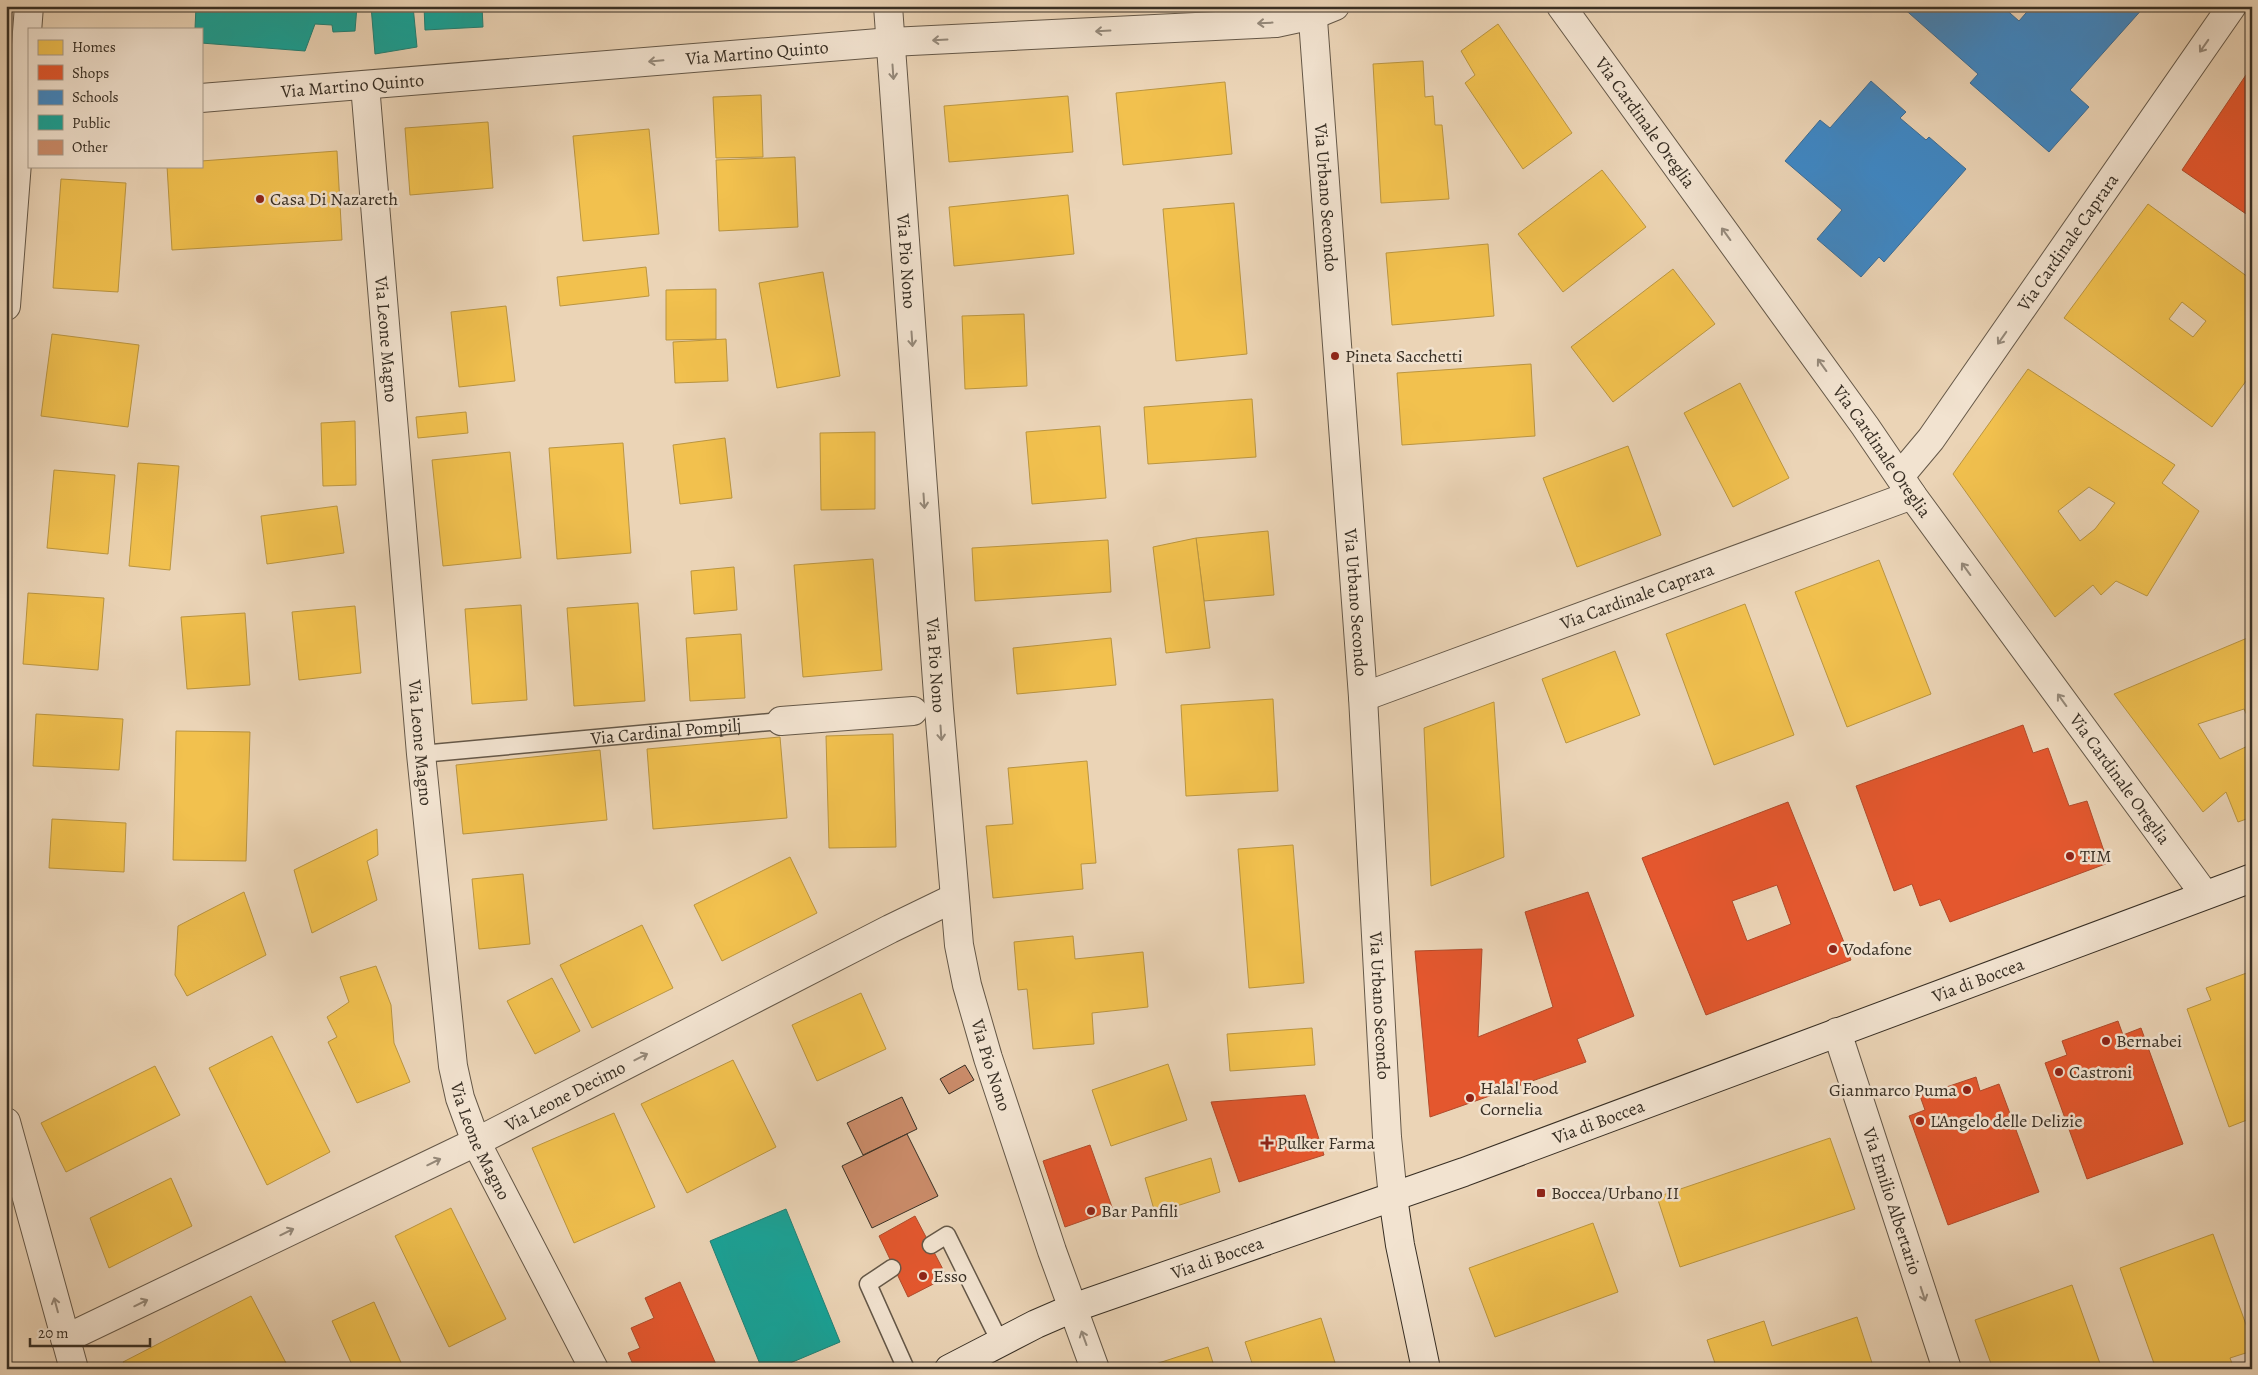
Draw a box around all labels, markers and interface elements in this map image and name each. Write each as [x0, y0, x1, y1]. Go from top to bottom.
one-way arrow [1257, 19, 1273, 28]
one-way arrow [1095, 27, 1111, 36]
legend [28, 28, 202, 168]
street label: Via Martino Quinto [684, 35, 830, 71]
one-way arrow [933, 35, 949, 44]
text: Homes [72, 37, 116, 57]
one-way arrow [2199, 39, 2209, 53]
street label: Via Cardinale Oreglia [1589, 51, 1701, 194]
one-way arrow [649, 56, 665, 66]
text: Shops [72, 63, 109, 83]
one-way arrow [888, 64, 898, 80]
street label: Via Martino Quinto [279, 68, 425, 104]
text: Schools [72, 87, 119, 107]
text: Public [72, 113, 110, 133]
street label: Via Urbano Secondo [1309, 122, 1344, 272]
text: Other [72, 137, 108, 157]
street label: Via Cardinale Caprara [2011, 168, 2124, 316]
place label: Casa Di Nazareth [270, 187, 398, 211]
marker: Casa Di Nazareth [254, 193, 266, 205]
street label: Via Pio Nono [891, 212, 922, 310]
one-way arrow [1721, 227, 1731, 241]
street label: Via Leone Magno [369, 274, 404, 403]
one-way arrow [908, 331, 917, 347]
one-way arrow [1997, 331, 2007, 345]
place label: Pineta Sacchetti [1345, 344, 1463, 368]
marker: Pineta Sacchetti [1329, 350, 1341, 362]
one-way arrow [1817, 358, 1827, 372]
street label: Via Cardinale Oreglia [1827, 379, 1937, 523]
one-way arrow [920, 493, 929, 509]
street label: Via Urbano Secondo [1339, 527, 1373, 677]
street label: Via Cardinale Caprara [1556, 557, 1718, 636]
one-way arrow [1961, 562, 1971, 576]
street label: Via Pio Nono [920, 616, 951, 714]
street label: Via Leone Magno [403, 678, 438, 807]
one-way arrow [2057, 693, 2067, 707]
street label: Via Cardinale Oreglia [2063, 708, 2176, 850]
street label: Via Cardinal Pompilj [589, 713, 742, 750]
one-way arrow [936, 725, 946, 741]
place label: TIM [2080, 844, 2112, 868]
marker: TIM [2064, 850, 2076, 862]
street label: Via Urbano Secondo [1364, 930, 1396, 1080]
place label: Vodafone [1842, 937, 1912, 961]
marker: Vodafone [1827, 943, 1839, 955]
street label: Via di Boccea [1928, 952, 2028, 1009]
street label: Via Pio Nono [965, 1015, 1017, 1114]
place label: Bernabei [2116, 1029, 2182, 1053]
marker: Bernabei [2100, 1035, 2112, 1047]
one-way arrow [633, 1052, 648, 1061]
street label: Via Leone Decimo [500, 1055, 630, 1138]
place label: Castroni [2069, 1060, 2132, 1084]
marker: Castroni [2053, 1066, 2065, 1078]
place label: Halal Food Cornelia [1480, 1076, 1559, 1121]
place label: Gianmarco Puma [1829, 1078, 1958, 1102]
street label: Via Leone Magno [445, 1079, 516, 1204]
marker: Gianmarco Puma [1961, 1084, 1973, 1096]
marker: Halal Food Cornelia [1464, 1092, 1476, 1104]
street label: Via di Boccea [1548, 1093, 1649, 1150]
place label: L'Angelo delle Delizie [1930, 1109, 2082, 1133]
marker: L'Angelo delle Delizie [1914, 1115, 1926, 1127]
street label: Via Emilio Albertario [1857, 1124, 1927, 1278]
place label: Pulker Farma [1277, 1131, 1376, 1155]
marker: Pulker Farma [1261, 1137, 1273, 1149]
one-way arrow [426, 1157, 441, 1166]
place label: Boccea/Urbano II [1551, 1181, 1679, 1205]
marker: Boccea/Urbano II [1535, 1187, 1547, 1199]
place label: Bar Panfili [1101, 1199, 1178, 1223]
marker: Bar Panfili [1085, 1205, 1097, 1217]
one-way arrow [280, 1227, 295, 1237]
street label: Via di Boccea [1167, 1230, 1267, 1285]
place label: Esso [933, 1264, 967, 1288]
marker: Esso [917, 1270, 929, 1282]
one-way arrow [1919, 1286, 1929, 1302]
one-way arrow [51, 1297, 60, 1313]
one-way arrow [133, 1297, 148, 1307]
scale bar [30, 1315, 150, 1347]
text: 20 m [38, 1323, 69, 1343]
one-way arrow [1079, 1331, 1088, 1347]

